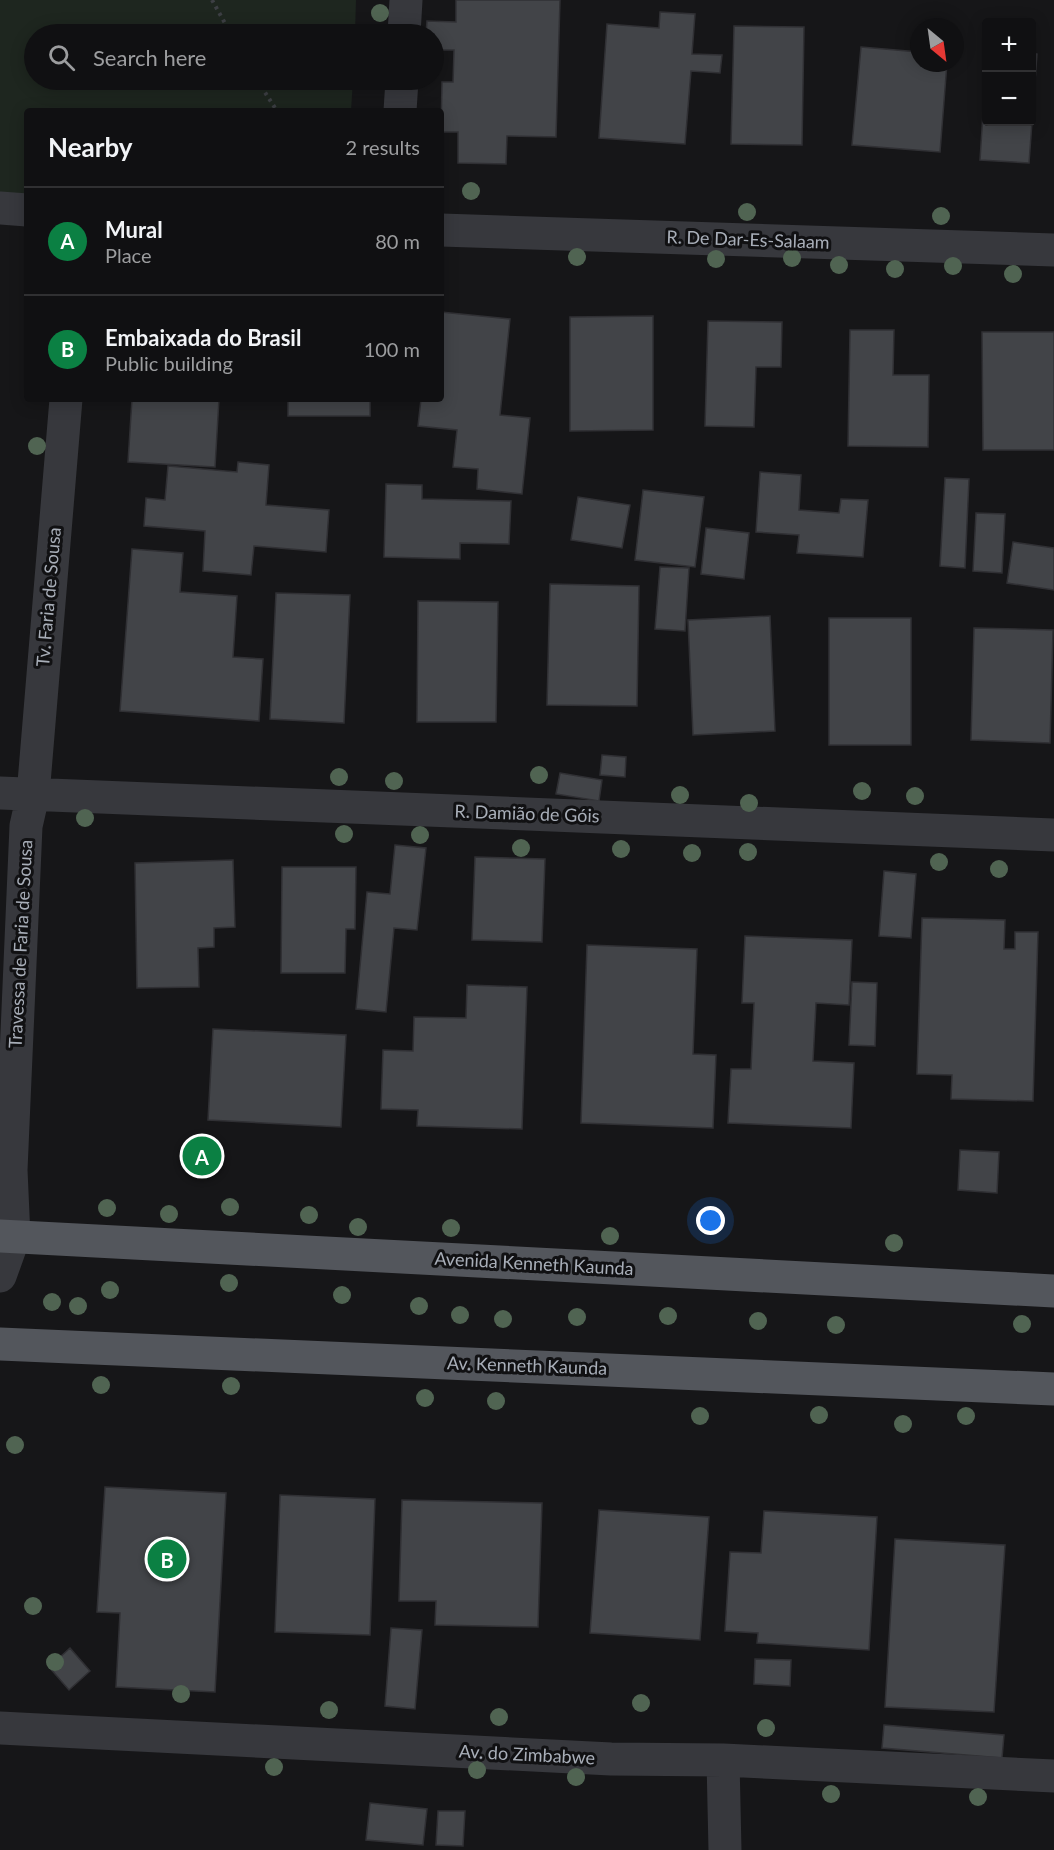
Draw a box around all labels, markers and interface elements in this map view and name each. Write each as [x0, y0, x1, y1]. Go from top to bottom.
north arrow [910, 18, 964, 72]
map controls [982, 18, 1036, 126]
button: + [982, 18, 1036, 72]
search box [24, 24, 444, 90]
icon: search [45, 41, 78, 74]
text: Search here [93, 44, 206, 71]
button: − [982, 72, 1036, 126]
text: Nearby [48, 131, 133, 163]
text: 2 results [345, 135, 420, 159]
text: Mural [105, 216, 163, 243]
street label: R. De Dar-Es-Salaam [666, 225, 830, 253]
text: A [61, 229, 74, 253]
text: 80 m [375, 229, 420, 253]
text: Place [105, 243, 152, 267]
text: Embaixada do Brasil [105, 324, 301, 351]
text: B [61, 337, 74, 361]
text: 100 m [364, 337, 420, 361]
text: Public building [105, 351, 233, 375]
street label: Tv. Faria de Sousa [31, 526, 65, 667]
street label: R. Damião de Góis [454, 799, 600, 827]
street label: Travessa de Faria de Sousa [4, 839, 36, 1049]
pin: A [182, 1134, 222, 1178]
your location [696, 1206, 725, 1235]
street label: Avenida Kenneth Kaunda [434, 1247, 634, 1279]
street label: Av. Kenneth Kaunda [447, 1351, 608, 1379]
pin: B [148, 1536, 186, 1582]
street label: Av. do Zimbabwe [458, 1739, 596, 1769]

